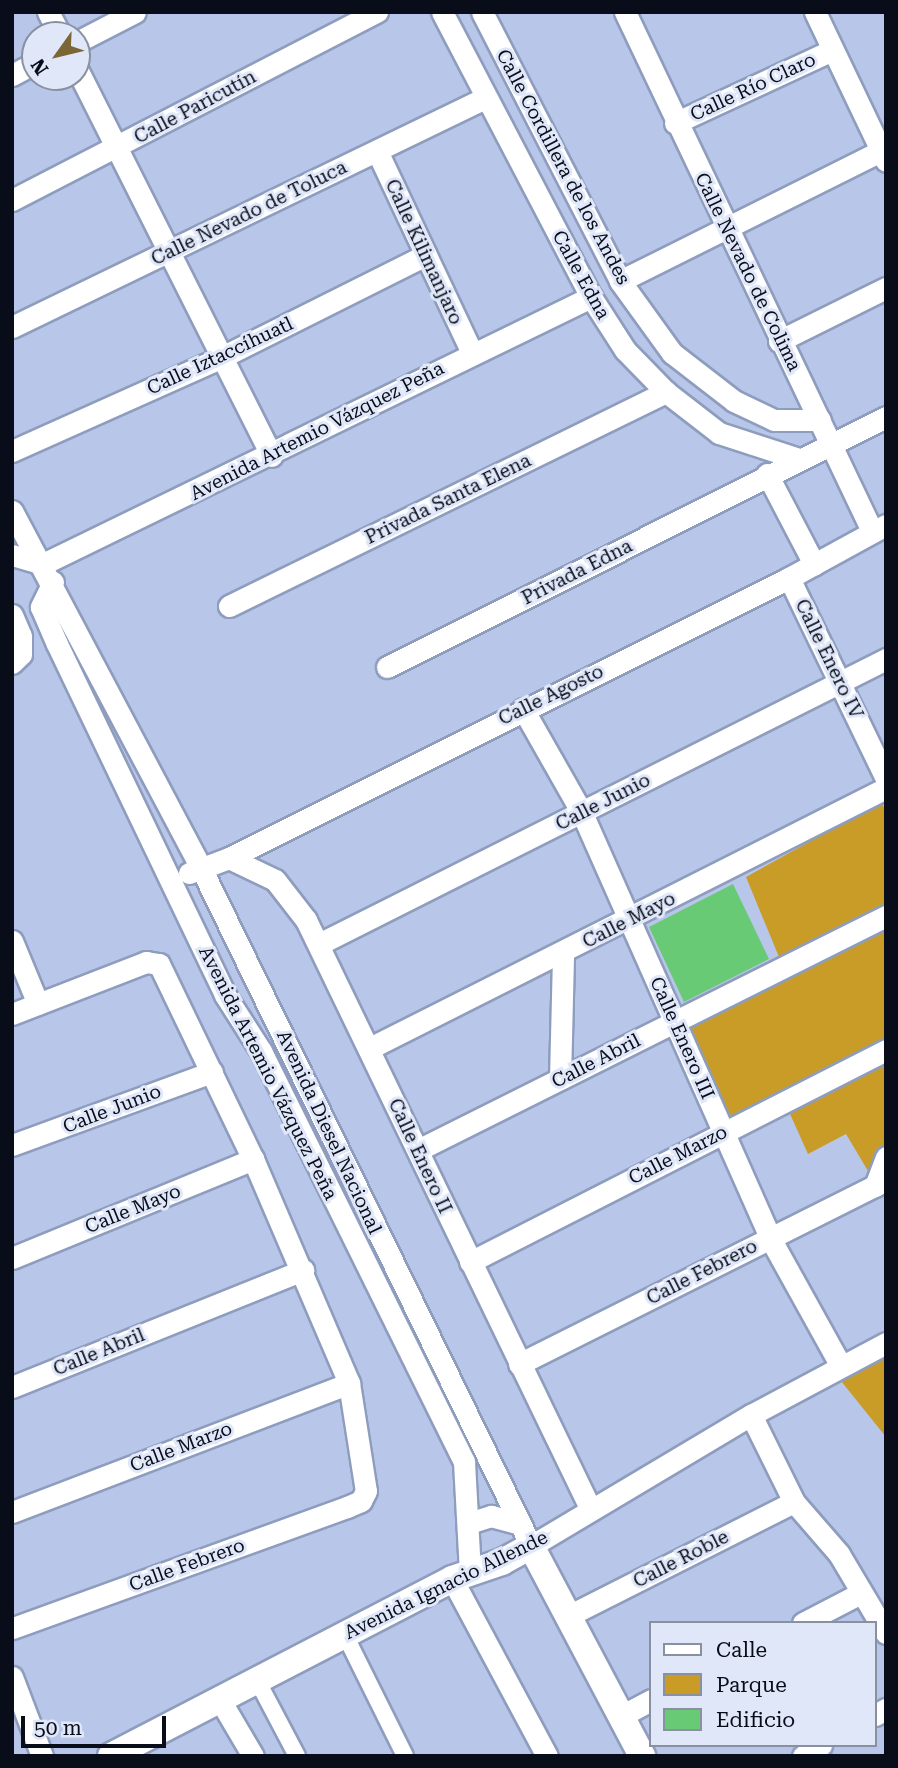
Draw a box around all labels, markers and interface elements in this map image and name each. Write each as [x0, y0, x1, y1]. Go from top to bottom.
north arrow [21, 21, 91, 91]
street label: Calle Cordillera de los Andes [491, 46, 635, 288]
street label: Calle Río Claro [687, 48, 819, 126]
text: N [26, 54, 53, 79]
street label: Calle Paricutín [130, 65, 260, 149]
street label: Calle Nevado de Toluca [148, 156, 350, 270]
street label: Calle Nevado de Colima [690, 169, 806, 375]
street label: Calle Kilimanjaro [380, 176, 468, 328]
street label: Calle Edna [547, 227, 615, 323]
street label: Calle Iztaccíhuatl [143, 312, 297, 400]
street label: Avenida Artemio Vázquez Peña [186, 357, 448, 505]
street label: Privada Santa Elena [361, 449, 535, 549]
street label: Privada Edna [518, 534, 636, 610]
street label: Calle Enero IV [790, 595, 868, 723]
street label: Calle Agosto [495, 660, 607, 730]
street label: Calle Junio [552, 768, 654, 836]
street label: Calle Mayo [579, 887, 679, 953]
street label: Avenida Artemio Vázquez Peña [194, 942, 342, 1204]
street label: Calle Enero III [645, 973, 719, 1103]
street label: Avenida Diesel Nacional [272, 1026, 386, 1238]
street label: Calle Abril [548, 1029, 644, 1093]
street label: Calle Junio [60, 1080, 164, 1138]
street label: Calle Enero II [383, 1095, 457, 1217]
street label: Calle Marzo [625, 1120, 731, 1190]
street label: Calle Mayo [82, 1179, 184, 1239]
street label: Calle Febrero [643, 1234, 761, 1310]
street label: Calle Abril [50, 1323, 148, 1381]
street label: Calle Marzo [127, 1417, 235, 1477]
street label: Calle Roble [629, 1525, 733, 1593]
street label: Avenida Ignacio Allende [341, 1526, 551, 1644]
street label: Calle Febrero [126, 1534, 248, 1596]
legend [650, 1621, 877, 1747]
text: Calle [716, 1638, 767, 1662]
text: Parque [716, 1673, 787, 1697]
scale bar [24, 1702, 170, 1746]
text: Edificio [716, 1708, 795, 1732]
text: 50 m [34, 1716, 82, 1740]

